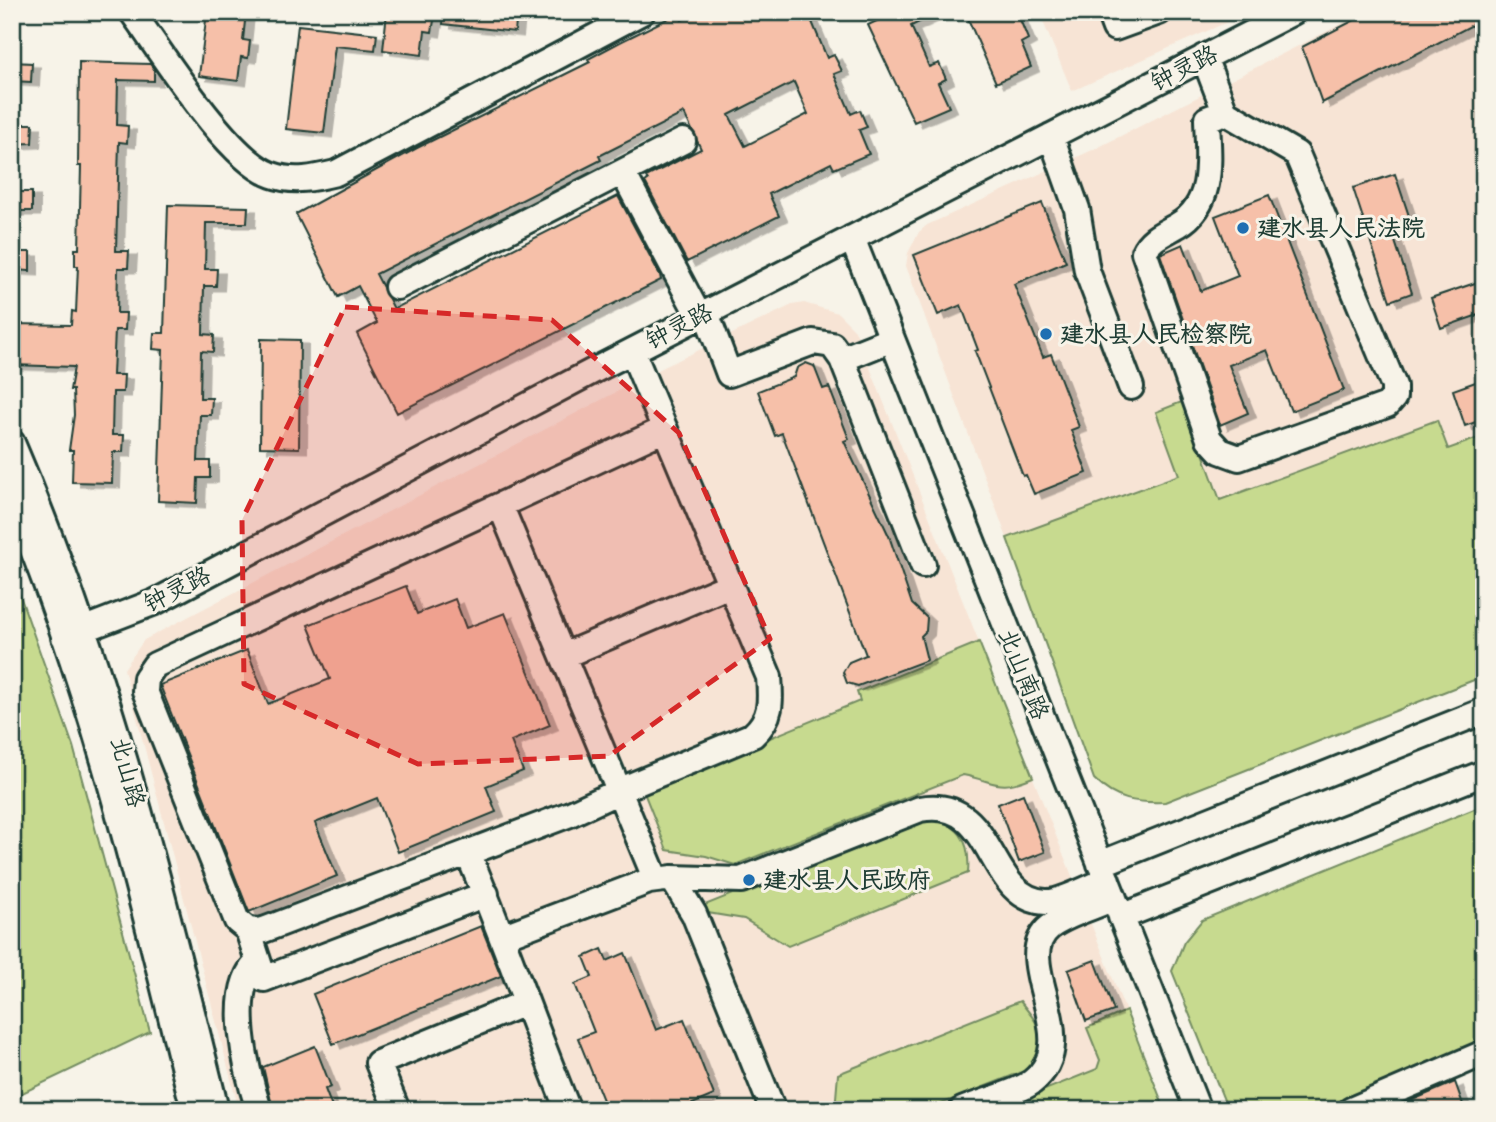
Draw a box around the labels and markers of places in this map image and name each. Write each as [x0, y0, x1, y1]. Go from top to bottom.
place label: 建水县人民法院 [1257, 207, 1425, 249]
marker: 建水县人民法院 [1235, 220, 1251, 236]
place label: 建水县人民检察院 [1060, 313, 1252, 355]
marker: 建水县人民检察院 [1038, 326, 1054, 342]
place label: 建水县人民政府 [763, 859, 931, 901]
marker: 建水县人民政府 [741, 872, 757, 888]

